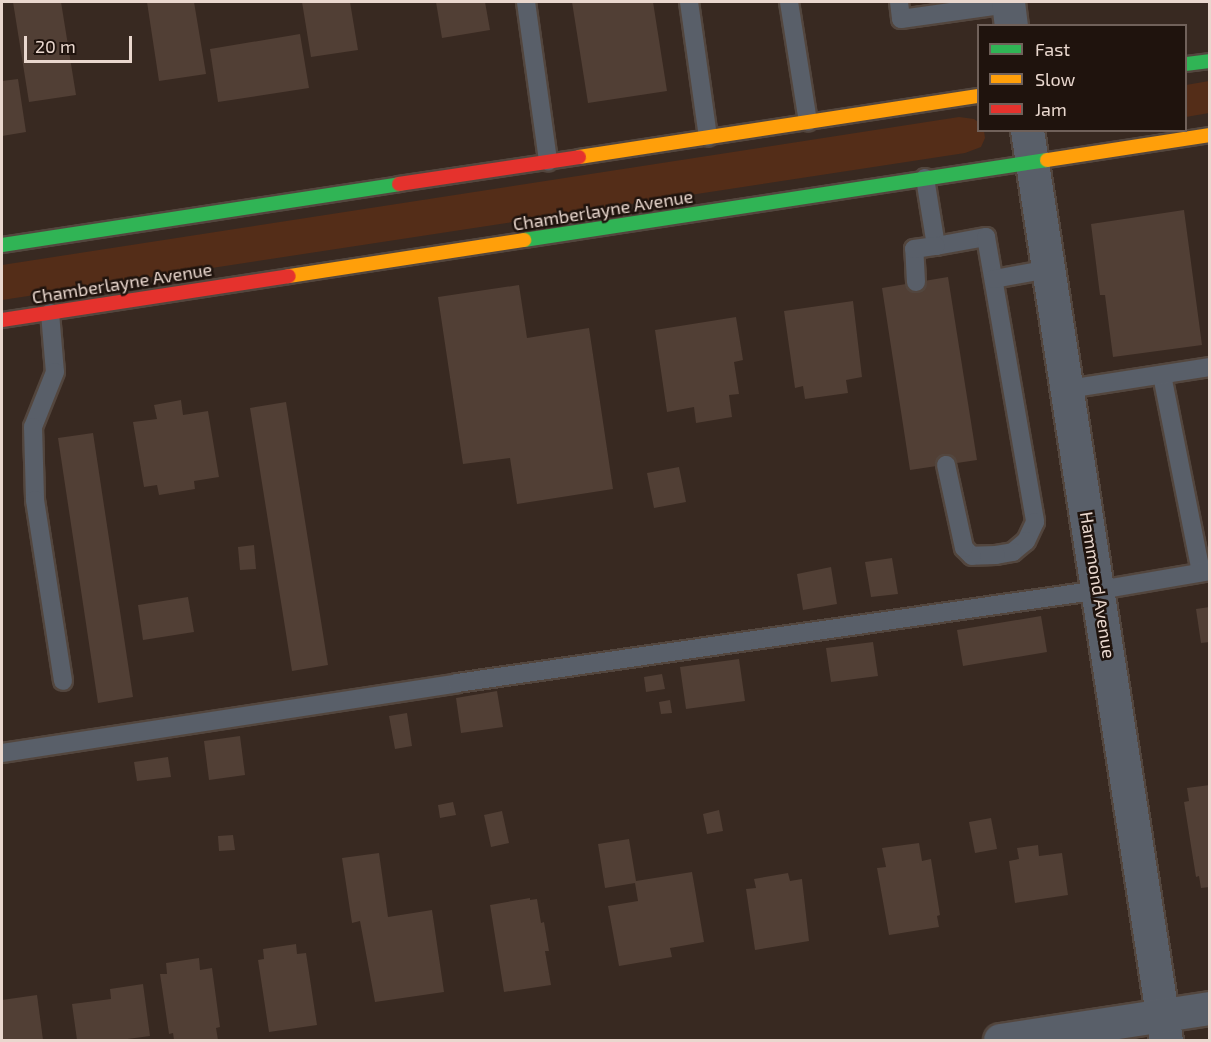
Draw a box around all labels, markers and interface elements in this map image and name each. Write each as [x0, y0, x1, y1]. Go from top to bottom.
scale bar [27, 24, 135, 62]
legend [977, 24, 1187, 132]
text: 20 m [35, 35, 76, 57]
text: Fast [1035, 38, 1070, 60]
text: Slow [1035, 68, 1075, 90]
text: Jam [1035, 98, 1067, 120]
street label: Chamberlayne Avenue [511, 185, 695, 235]
street label: Chamberlayne Avenue [30, 258, 214, 308]
street label: Hammond Avenue [1076, 510, 1120, 660]

